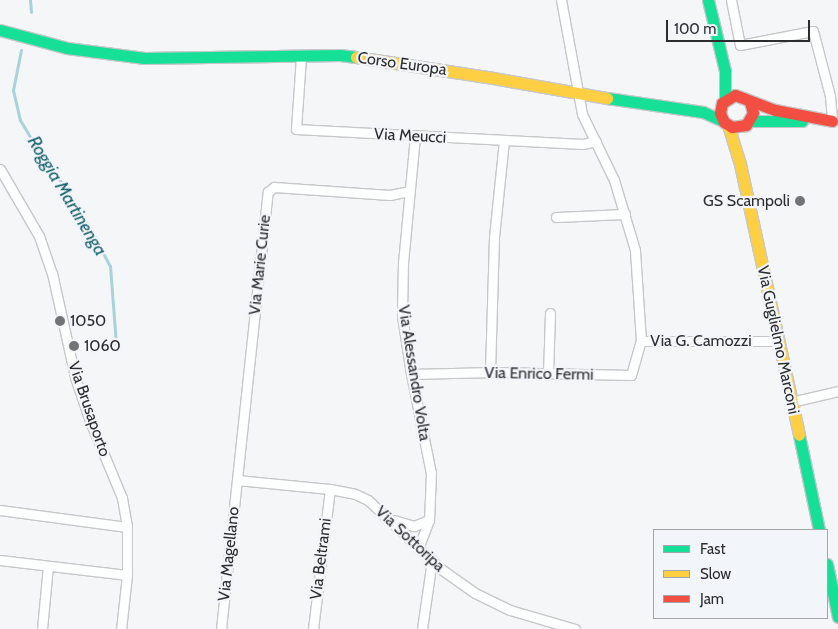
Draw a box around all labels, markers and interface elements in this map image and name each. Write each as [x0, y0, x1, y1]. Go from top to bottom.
scale bar [668, 10, 812, 42]
text: 100 m [674, 20, 716, 38]
street label: Corso Europa [356, 48, 448, 80]
street label: Via Meucci [373, 125, 447, 147]
water label: Roggia Martinenga [23, 132, 111, 260]
place label: GS Scampoli [703, 191, 790, 211]
marker: GS Scampoli [794, 195, 806, 207]
street label: Via Marie Curie [245, 214, 275, 316]
street label: Via Guglielmo Marconi [753, 264, 803, 416]
street label: Via Alessandro Volta [394, 304, 434, 442]
place label: 1050 [70, 311, 106, 331]
marker: 1050 [54, 315, 66, 327]
street label: Via G. Camozzi [650, 331, 752, 351]
place label: 1060 [84, 336, 121, 356]
marker: 1060 [68, 340, 80, 352]
street label: Via Brusaporto [64, 359, 114, 459]
street label: Via Enrico Fermi [484, 363, 594, 385]
street label: Via Sottoripa [371, 502, 449, 576]
street label: Via Magellano [214, 506, 244, 602]
street label: Via Beltrami [306, 517, 336, 601]
legend [653, 529, 828, 619]
text: Fast [700, 540, 725, 558]
text: Slow [700, 565, 731, 583]
text: Jam [700, 590, 724, 608]

